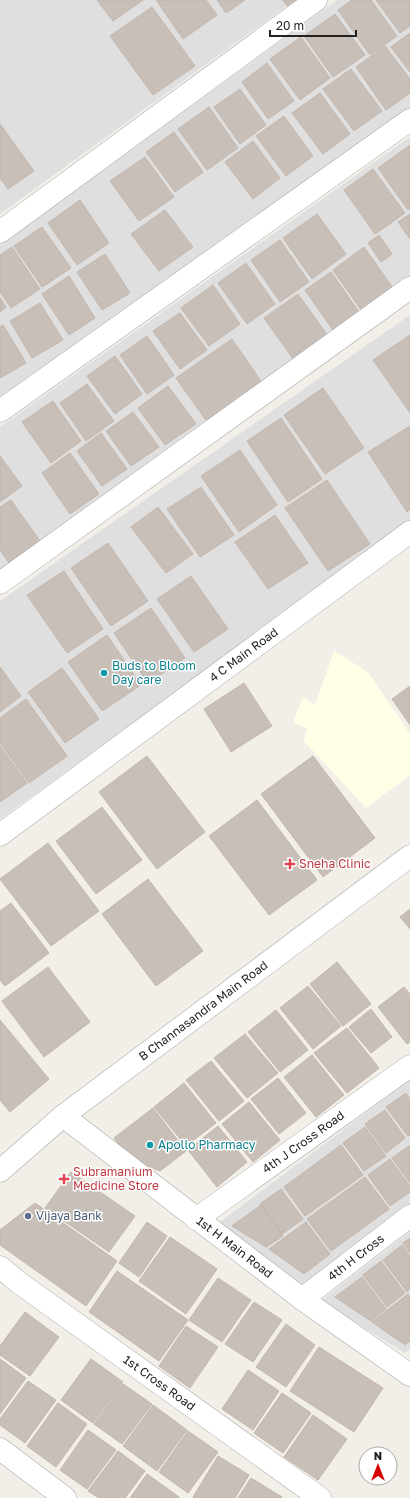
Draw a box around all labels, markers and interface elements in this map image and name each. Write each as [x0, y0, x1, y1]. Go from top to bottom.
scale bar [270, 12, 356, 38]
text: 20 m [276, 18, 304, 33]
street label: 4 C Main Road [206, 624, 281, 685]
place label: Buds to Bloom Day care [112, 658, 196, 687]
marker: Buds to Bloom Day care [99, 668, 109, 678]
place label: Sneha Clinic [299, 856, 371, 871]
marker: Sneha Clinic [284, 858, 296, 870]
street label: B Channasandra Main Road [136, 957, 271, 1064]
street label: 4th J Cross Road [259, 1107, 347, 1176]
place label: Apollo Pharmacy [158, 1137, 256, 1152]
marker: Apollo Pharmacy [145, 1140, 155, 1150]
place label: Subramanium Medicine Store [73, 1164, 159, 1193]
marker: Subramanium Medicine Store [58, 1173, 70, 1185]
place label: Vijaya Bank [36, 1208, 102, 1223]
marker: Vijaya Bank [23, 1211, 33, 1221]
street label: 1st H Main Road [194, 1213, 276, 1281]
street label: 4th H Cross [324, 1231, 387, 1284]
street label: 1st Cross Road [120, 1352, 198, 1413]
north arrow [358, 1446, 398, 1486]
text: N [374, 1449, 382, 1462]

